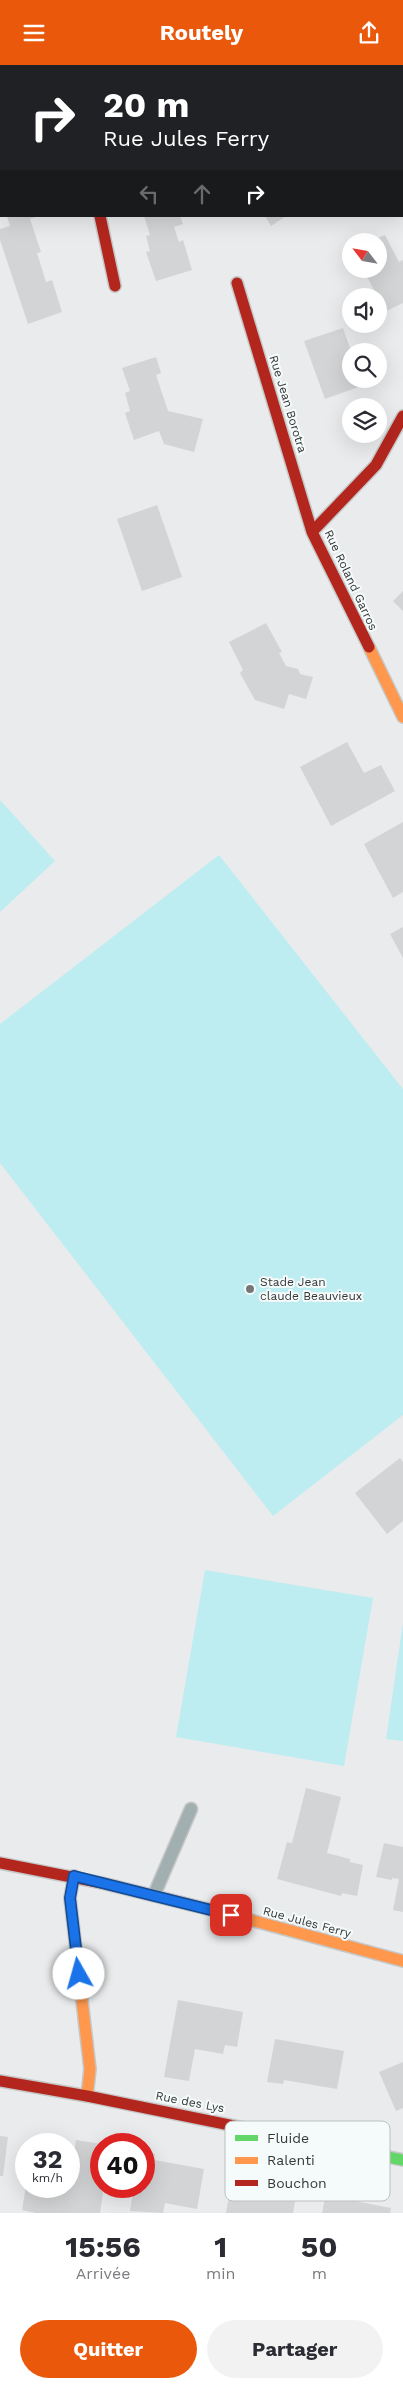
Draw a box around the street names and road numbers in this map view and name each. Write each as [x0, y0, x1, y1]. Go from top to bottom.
street label: Rue Jean Borotra [266, 354, 310, 455]
street label: Rue Roland Garros [322, 527, 380, 633]
street label: Rue Jules Ferry [261, 1904, 353, 1941]
street label: Rue des Lys [155, 2088, 225, 2116]

